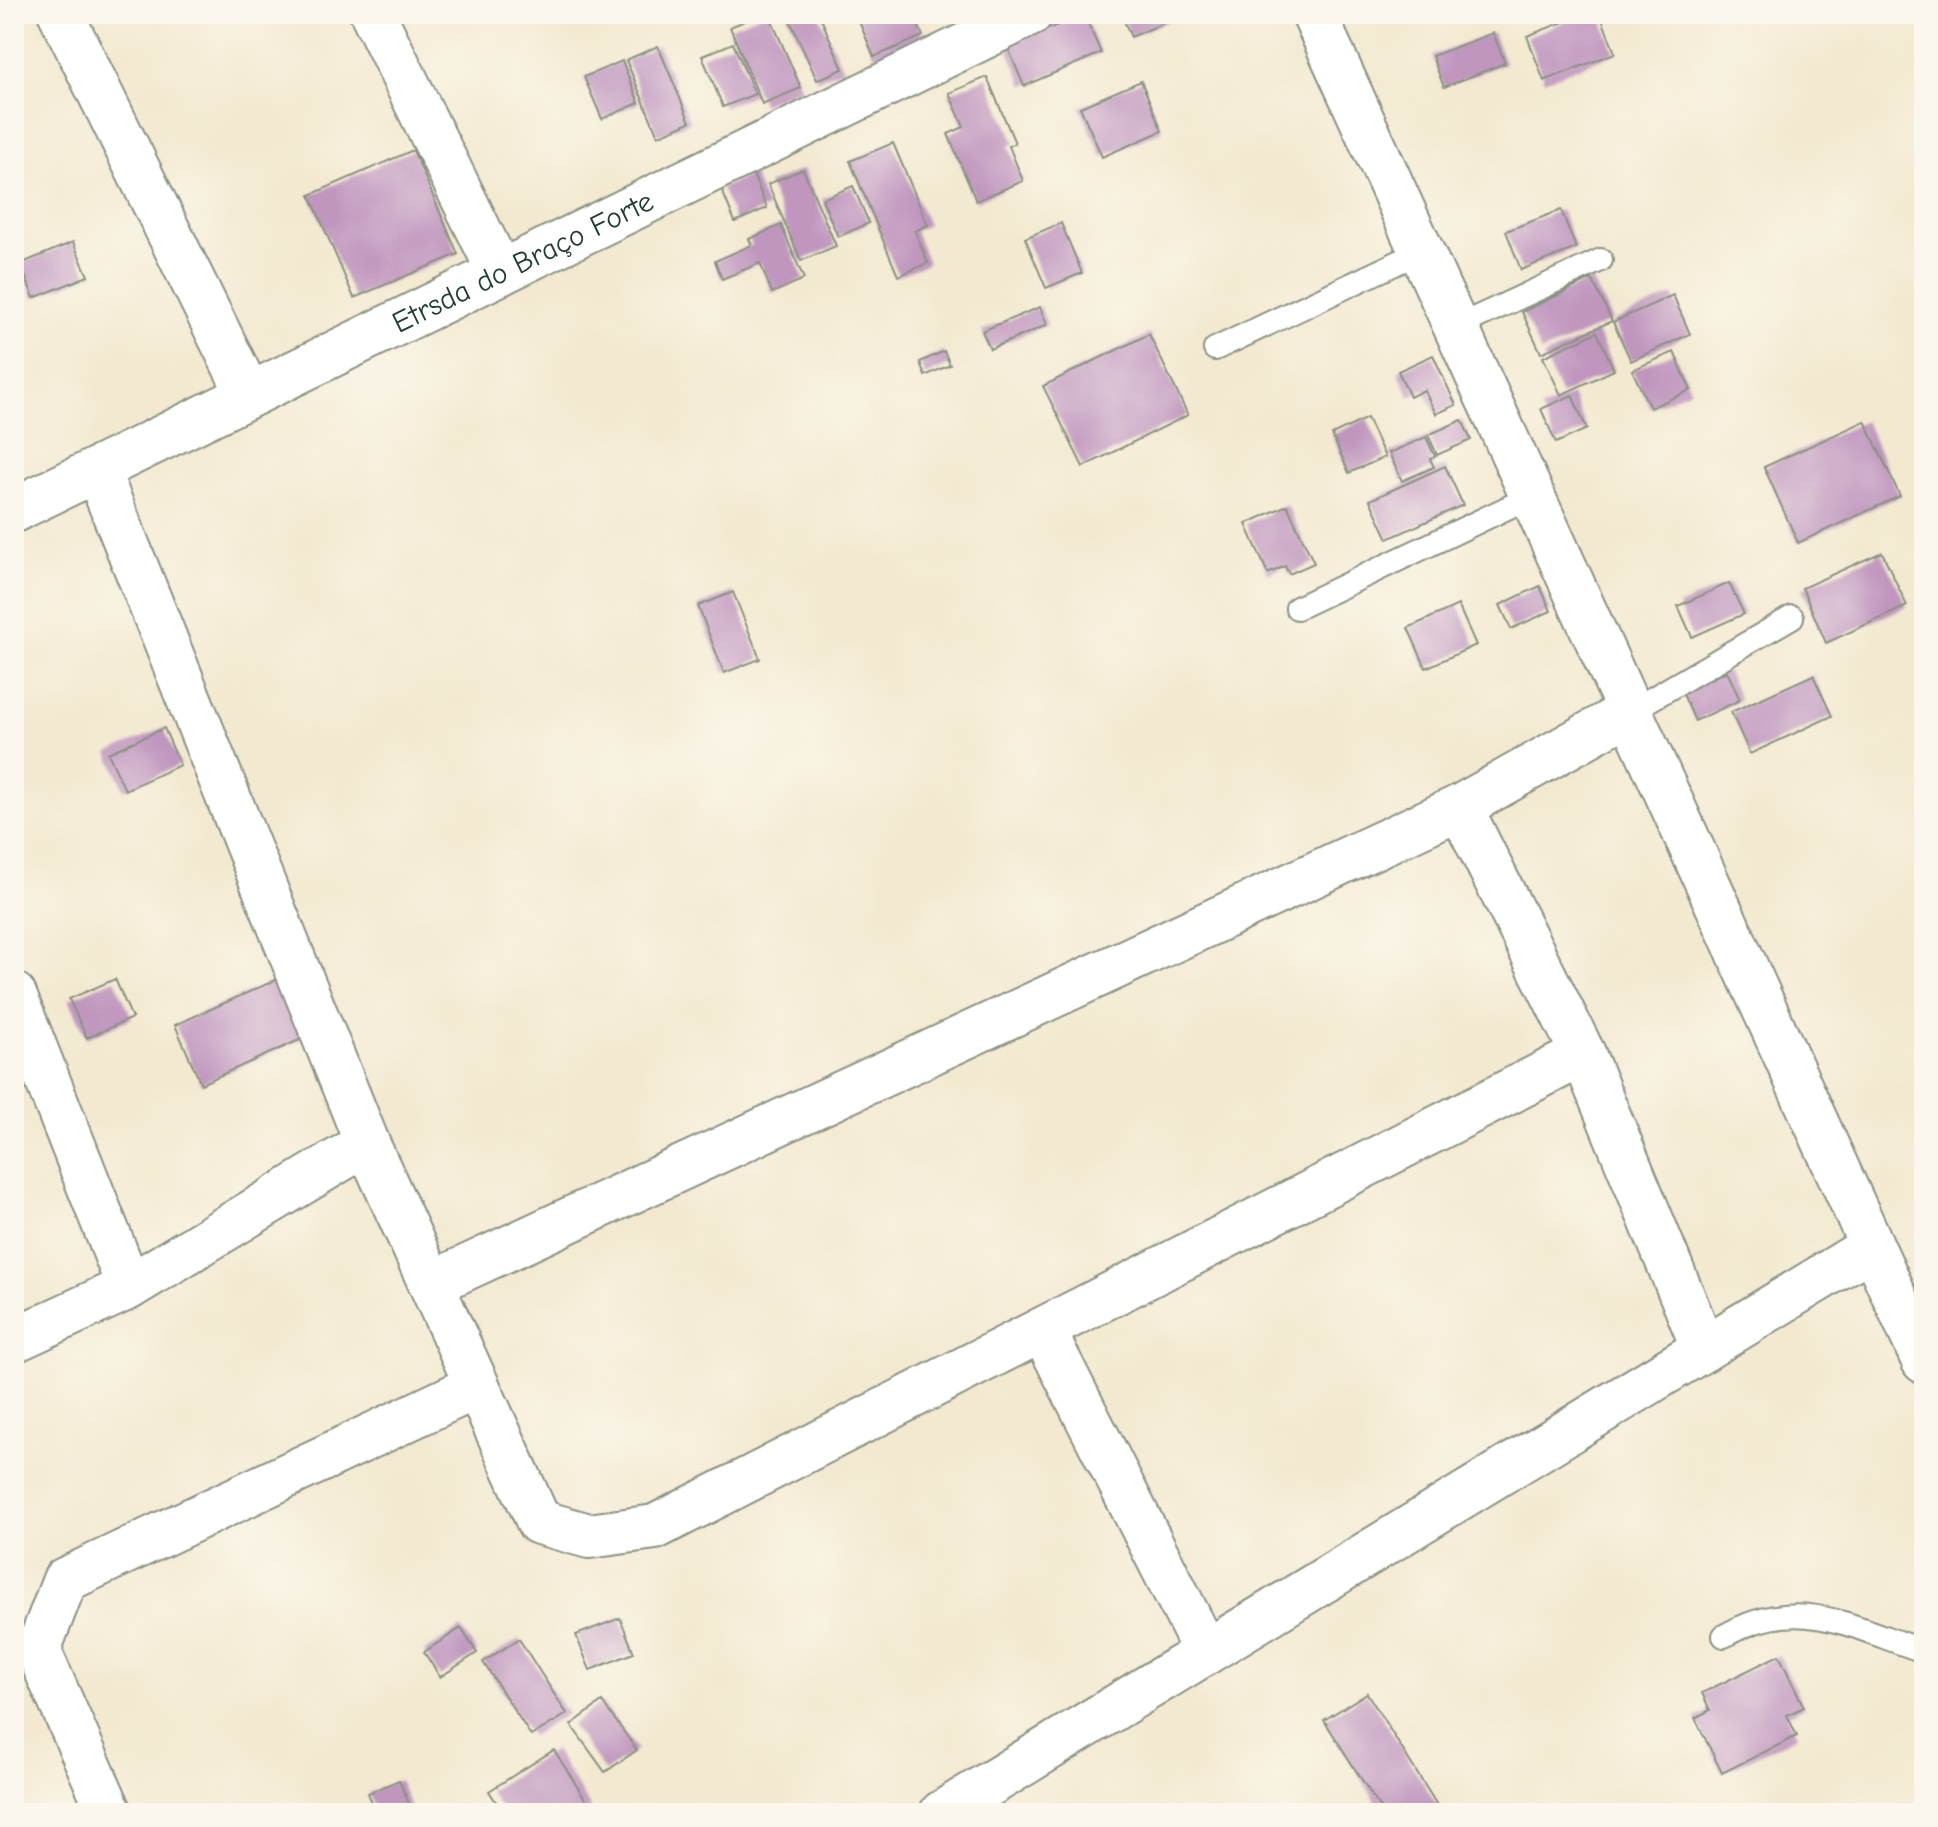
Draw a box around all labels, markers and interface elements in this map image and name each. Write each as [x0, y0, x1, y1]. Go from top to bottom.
street label: Etrsda do Braço Forte [386, 183, 659, 340]

